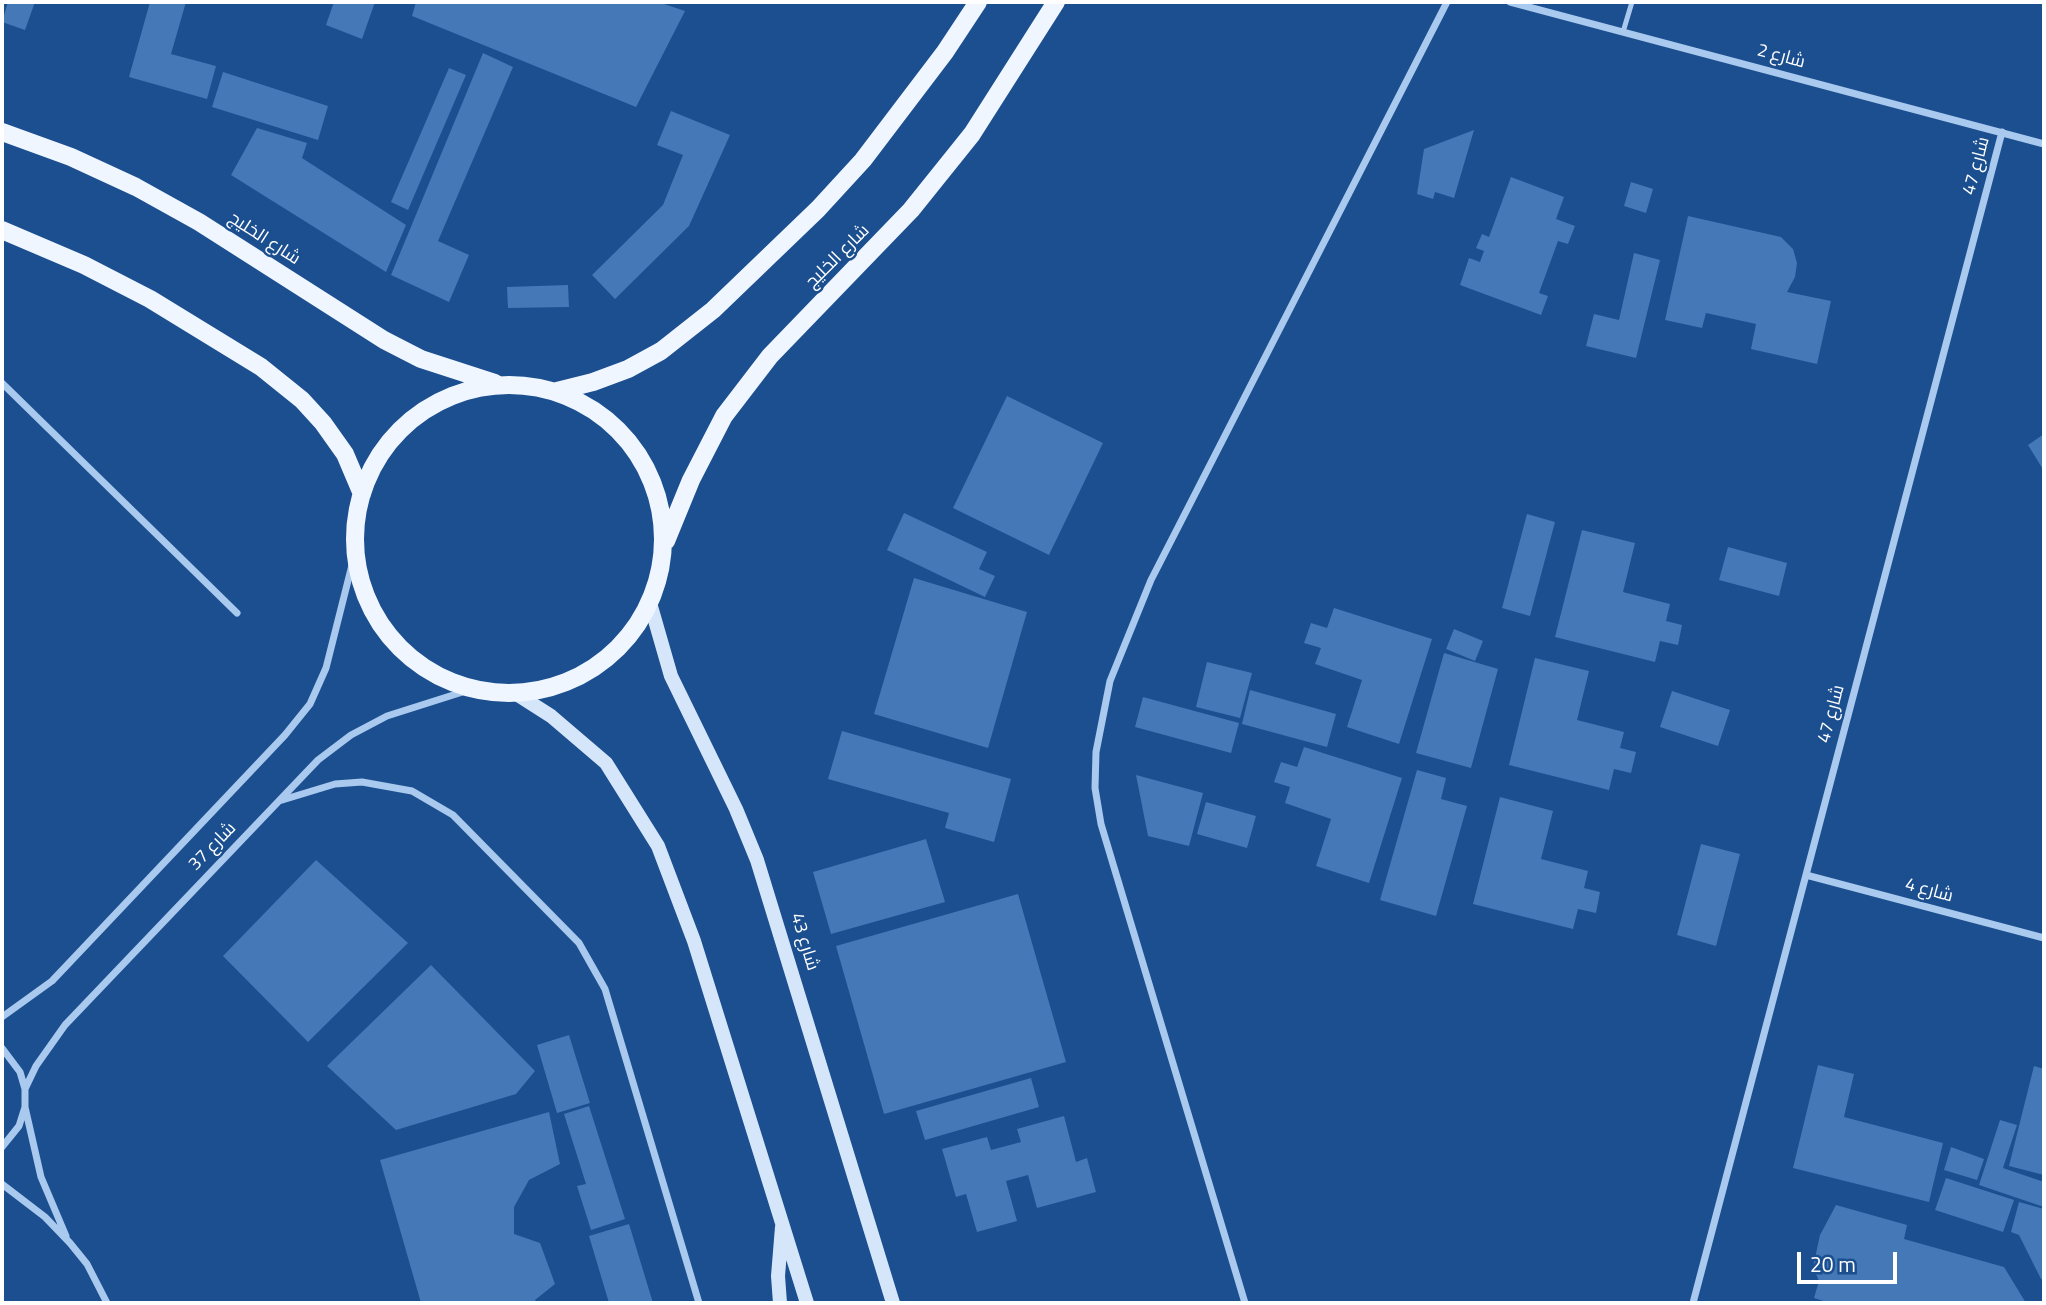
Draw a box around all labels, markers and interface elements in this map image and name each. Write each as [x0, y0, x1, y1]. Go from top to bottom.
street label: شارع 2 [1755, 40, 1807, 74]
street label: شارع 47 [1959, 135, 1995, 197]
street label: شارع الخليج [224, 208, 304, 270]
street label: شارع الخليج [802, 221, 874, 293]
street label: شارع 47 [1814, 683, 1850, 745]
street label: شارع 37 [185, 818, 241, 876]
street label: شارع 4 [1903, 874, 1955, 908]
street label: شارع 43 [785, 911, 823, 973]
scale bar [1801, 1238, 1901, 1282]
text: 20 m [1810, 1248, 1856, 1280]

